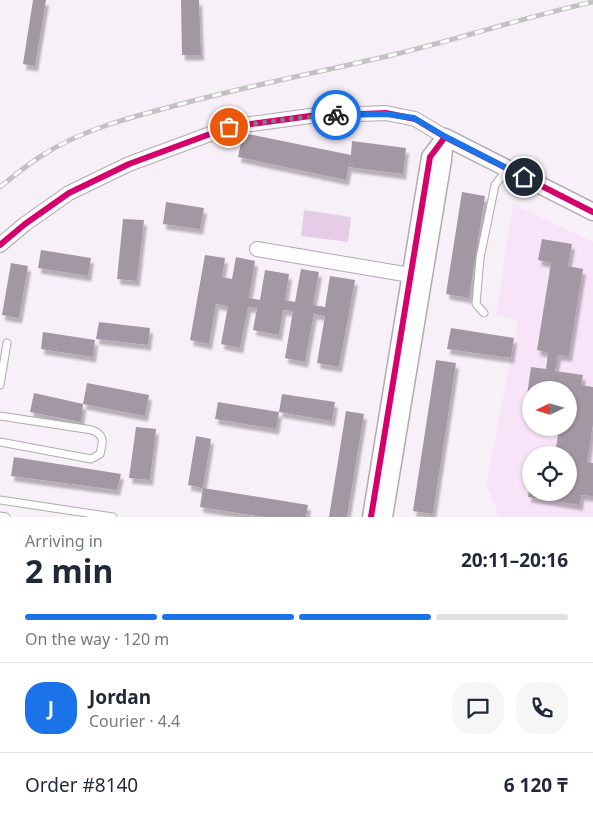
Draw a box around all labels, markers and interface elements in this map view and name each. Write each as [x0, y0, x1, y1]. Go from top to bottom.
courier [311, 90, 361, 140]
icon: bike [322, 101, 350, 129]
pin [208, 106, 250, 148]
icon: bag [215, 113, 243, 141]
pin [503, 156, 545, 198]
icon: home [510, 163, 538, 191]
north arrow [522, 381, 578, 436]
map controls [522, 381, 577, 501]
button: locate [522, 446, 577, 501]
text: Arriving in [25, 530, 103, 552]
text: 20:11–20:16 [461, 547, 568, 573]
text: 2 min [25, 549, 113, 592]
text: On the way · 120 m [25, 628, 169, 650]
button: chat [452, 682, 504, 734]
button: phone [516, 682, 568, 734]
text: Jordan [89, 684, 151, 710]
text: J [48, 695, 54, 721]
text: Courier · 4.4 [89, 710, 180, 732]
text: Order #8140 [25, 772, 138, 798]
text: 6 120 ₸ [504, 772, 568, 798]

